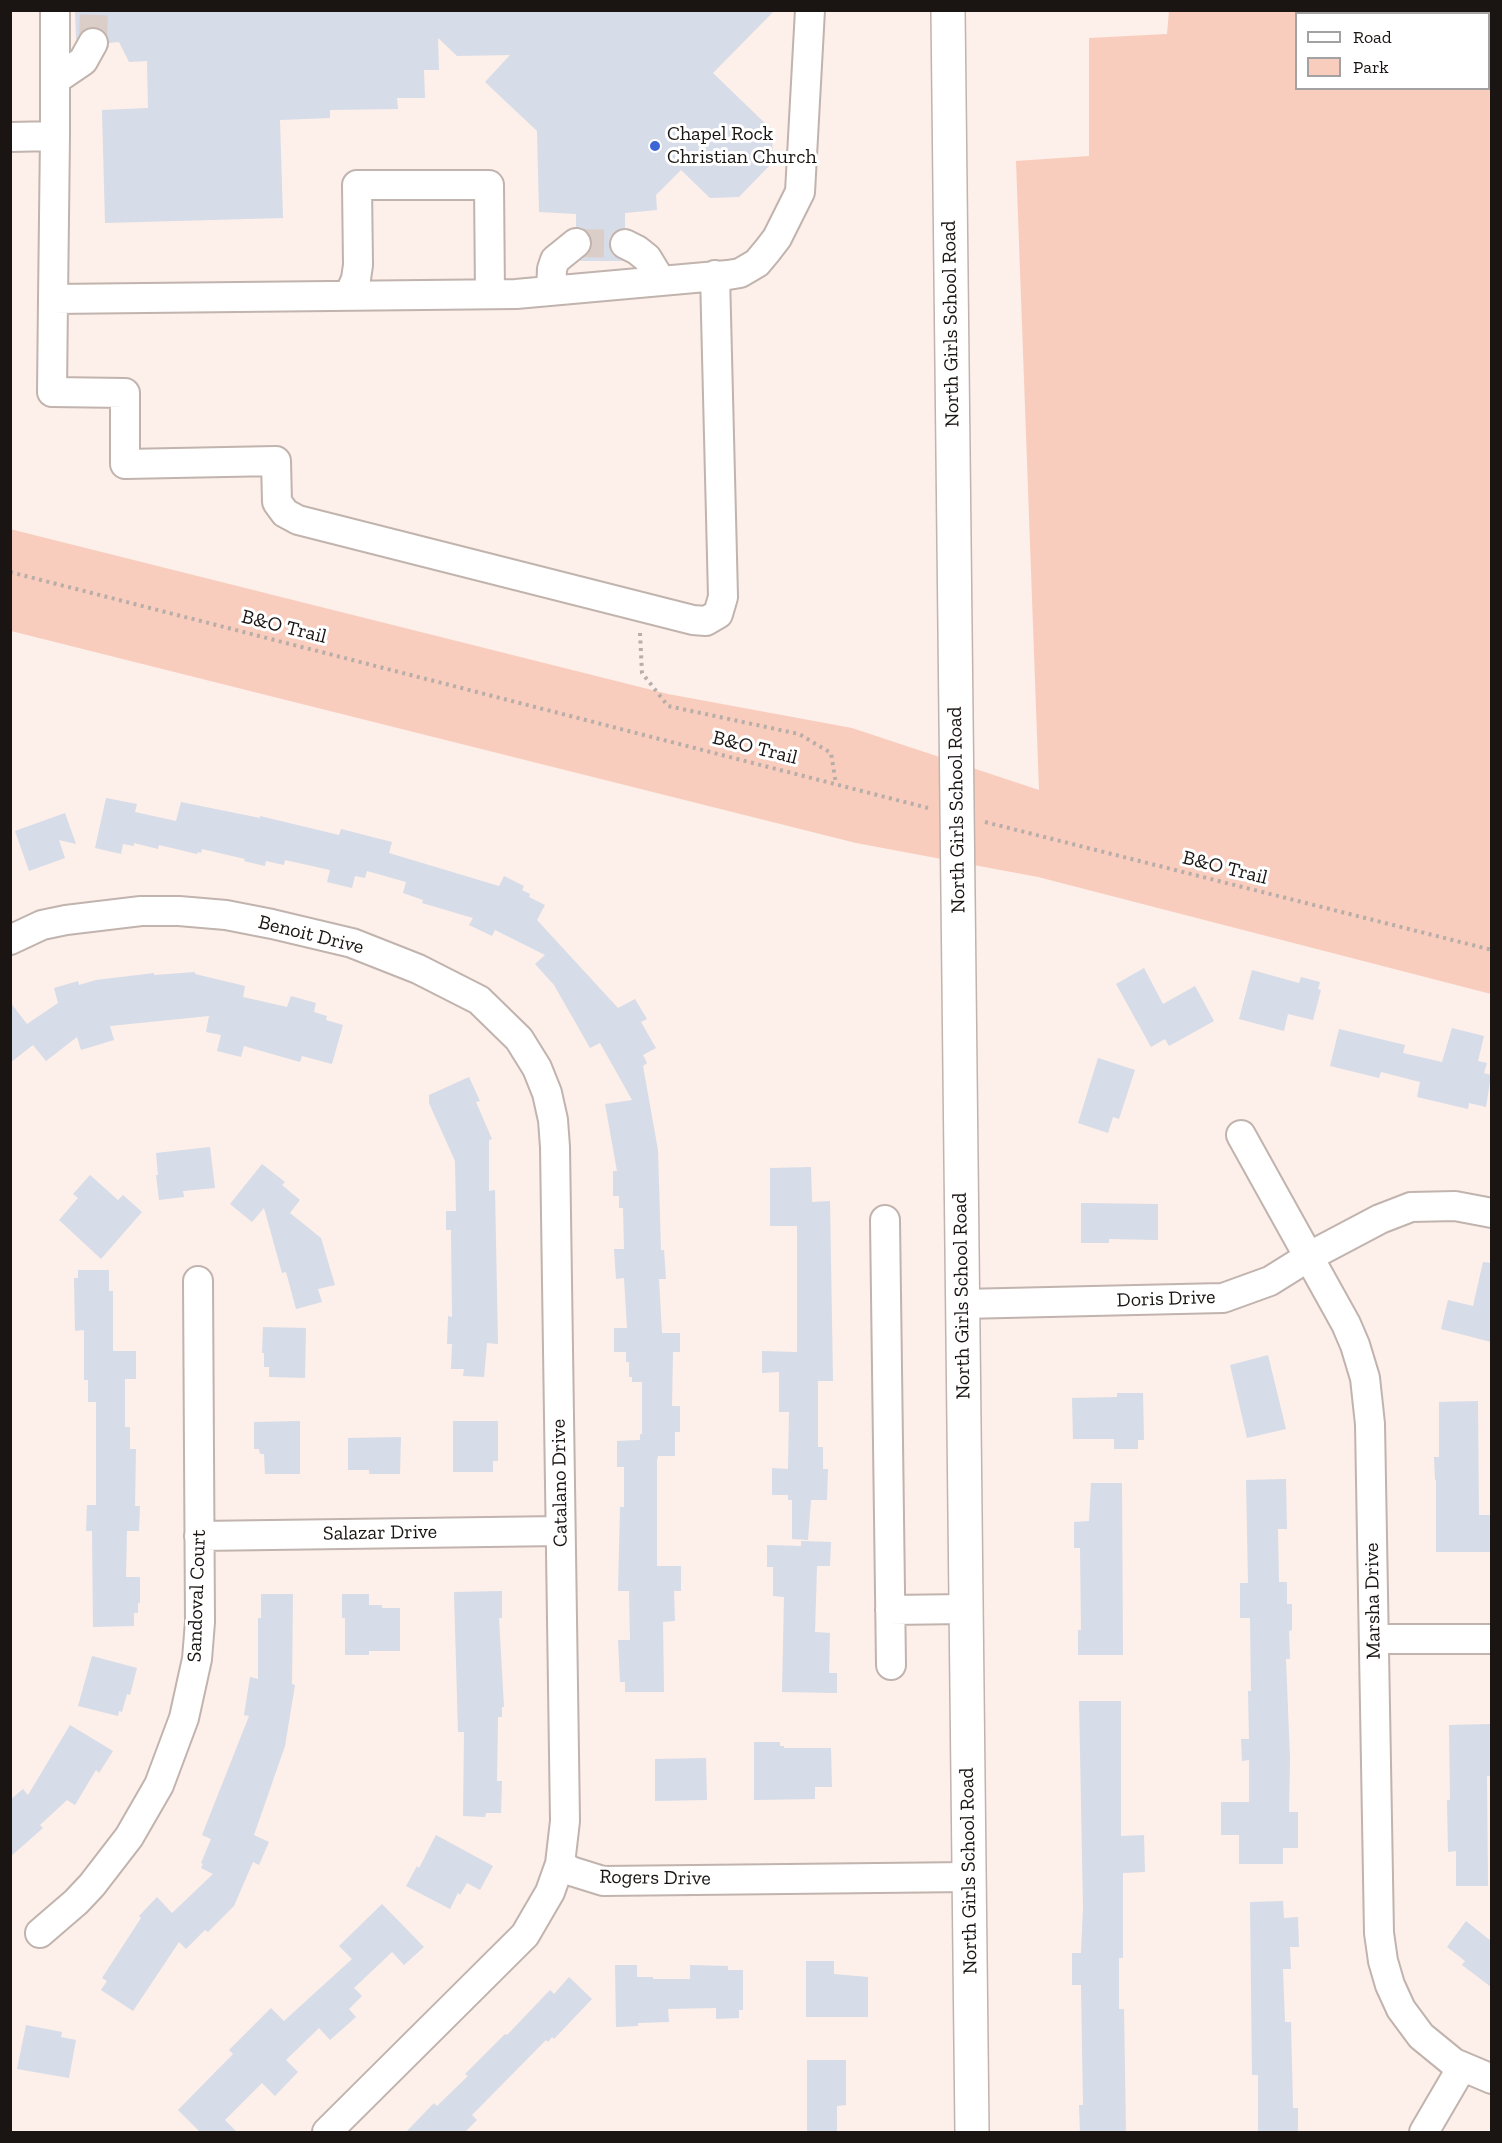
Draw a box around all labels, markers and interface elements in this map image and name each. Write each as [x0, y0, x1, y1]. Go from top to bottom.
legend [1295, 12, 1490, 90]
text: Road [1353, 26, 1392, 48]
text: Park [1353, 56, 1389, 78]
place label: Chapel Rock Christian Church [667, 122, 817, 169]
marker: Chapel Rock Christian Church [648, 139, 662, 153]
street label: North Girls School Road [937, 220, 965, 428]
street label: B&O Trail [239, 605, 329, 649]
street label: North Girls School Road [943, 706, 971, 914]
street label: B&O Trail [710, 726, 800, 770]
street label: B&O Trail [1180, 846, 1270, 890]
street label: Benoit Drive [256, 910, 366, 960]
street label: North Girls School Road [948, 1192, 976, 1400]
street label: Doris Drive [1116, 1285, 1216, 1313]
street label: Catalano Drive [547, 1419, 573, 1547]
street label: Salazar Drive [323, 1520, 437, 1546]
street label: Sandoval Court [183, 1529, 211, 1663]
street label: Marsha Drive [1360, 1542, 1386, 1660]
street label: North Girls School Road [955, 1767, 983, 1975]
street label: Rogers Drive [599, 1865, 711, 1891]

